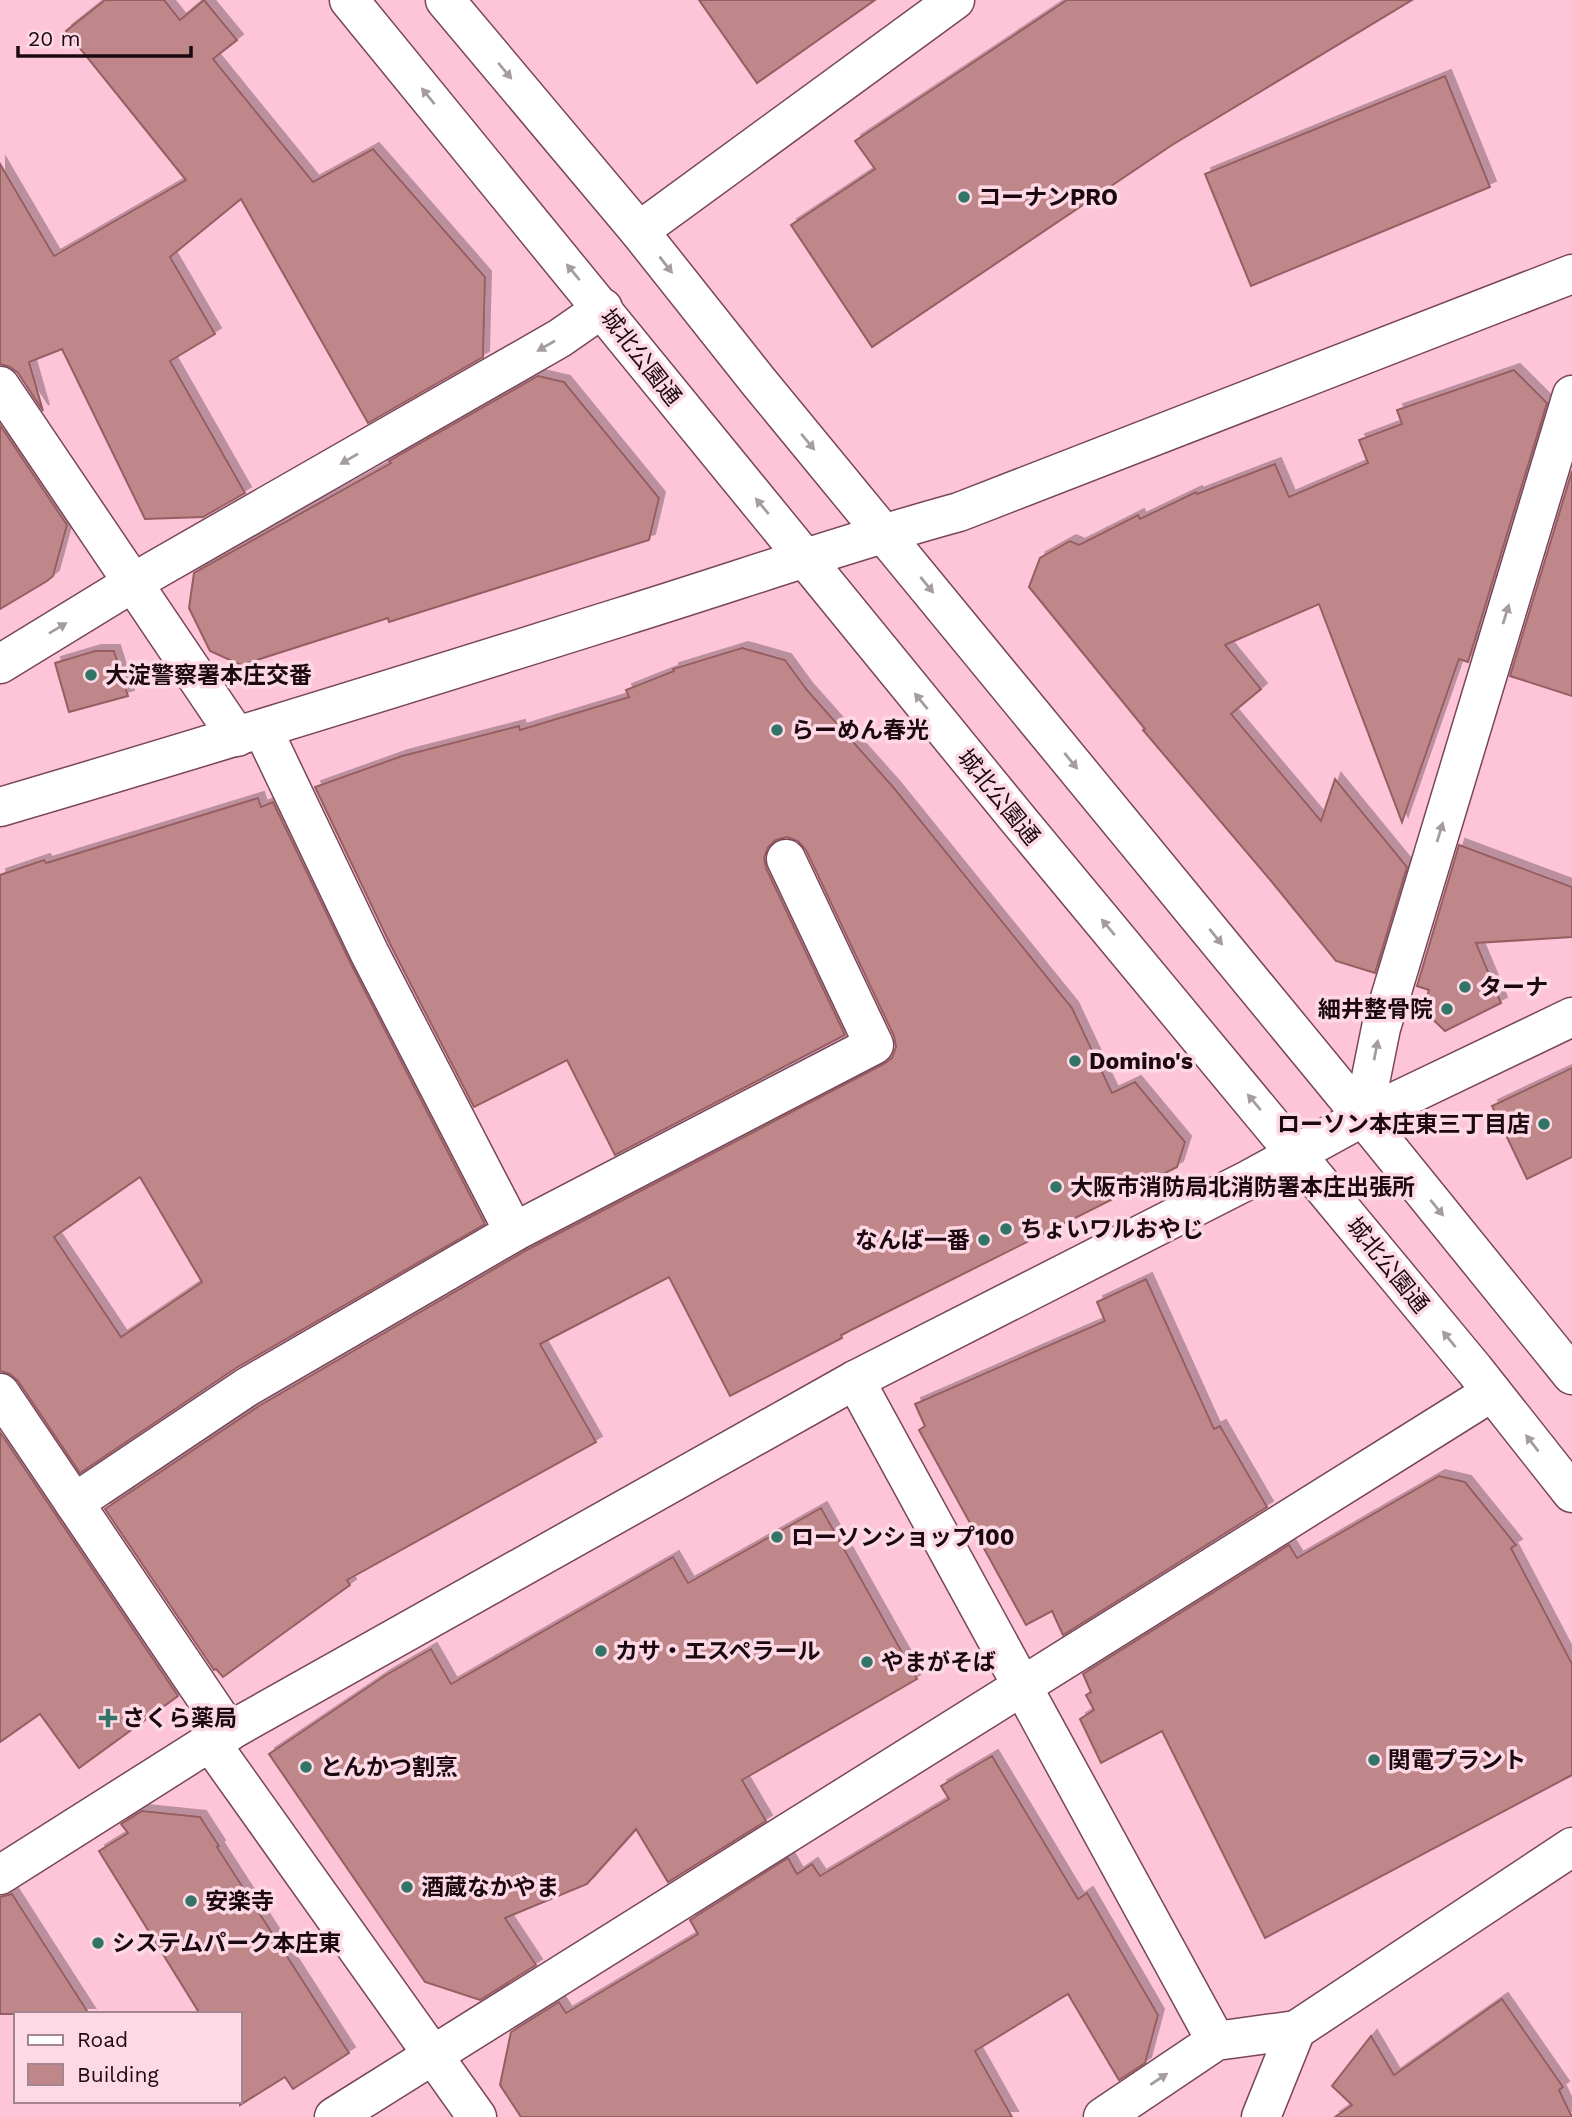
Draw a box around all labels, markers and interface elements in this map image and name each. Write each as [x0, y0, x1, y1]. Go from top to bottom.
scale bar [18, 14, 191, 58]
text: 20 m [28, 26, 80, 51]
one-way arrow [497, 63, 512, 80]
one-way arrow [421, 87, 436, 104]
place label: コーナンPRO [978, 184, 1118, 211]
marker: コーナンPRO [956, 189, 972, 205]
one-way arrow [658, 256, 673, 274]
one-way arrow [565, 263, 580, 281]
street label: 城北公園通 [595, 304, 687, 411]
one-way arrow [537, 340, 556, 352]
one-way arrow [801, 433, 816, 451]
one-way arrow [339, 453, 358, 465]
one-way arrow [755, 497, 770, 514]
one-way arrow [919, 577, 934, 594]
one-way arrow [1501, 603, 1511, 624]
one-way arrow [49, 622, 68, 635]
place label: 大淀警察署本庄交番 [105, 662, 312, 689]
marker: 大淀警察署本庄交番 [83, 667, 99, 683]
one-way arrow [915, 692, 929, 710]
place label: らーめん春光 [791, 717, 929, 744]
marker: らーめん春光 [769, 722, 785, 738]
street label: 城北公園通 [952, 744, 1045, 850]
one-way arrow [1063, 752, 1079, 770]
one-way arrow [1435, 821, 1445, 842]
one-way arrow [1101, 919, 1116, 936]
one-way arrow [1208, 927, 1223, 945]
place label: ターナ [1479, 974, 1548, 1001]
marker: ターナ [1457, 979, 1473, 995]
place label: 細井整骨院 [1318, 996, 1433, 1023]
marker: 細井整骨院 [1439, 1001, 1455, 1017]
one-way arrow [1371, 1039, 1382, 1061]
place label: Domino's [1089, 1048, 1193, 1075]
marker: Domino's [1067, 1053, 1083, 1069]
one-way arrow [1246, 1093, 1262, 1111]
place label: ローソン本庄東三丁目店 [1277, 1111, 1530, 1138]
marker: ローソン本庄東三丁目店 [1536, 1116, 1552, 1132]
place label: 大阪市消防局北消防署本庄出張所 [1070, 1174, 1415, 1201]
marker: 大阪市消防局北消防署本庄出張所 [1048, 1179, 1064, 1195]
one-way arrow [1429, 1200, 1444, 1217]
street label: 城北公園通 [1341, 1212, 1434, 1318]
place label: ちょいワルおやじ [1020, 1216, 1204, 1243]
marker: ちょいワルおやじ [998, 1221, 1014, 1237]
place label: なんば一番 [855, 1227, 970, 1254]
marker: なんば一番 [976, 1232, 992, 1248]
one-way arrow [1442, 1330, 1457, 1347]
one-way arrow [1525, 1434, 1540, 1452]
place label: ローソンショップ100 [791, 1524, 1015, 1551]
marker: ローソンショップ100 [769, 1529, 785, 1545]
place label: カサ・エスペラール [615, 1638, 820, 1665]
marker: カサ・エスペラール [593, 1643, 609, 1659]
place label: やまがそば [881, 1649, 996, 1676]
marker: やまがそば [859, 1654, 875, 1670]
place label: さくら薬局 [122, 1705, 237, 1732]
marker: さくら薬局 [100, 1710, 116, 1726]
place label: 関電プラント [1388, 1747, 1526, 1774]
marker: 関電プラント [1366, 1752, 1382, 1768]
place label: とんかつ割烹 [320, 1754, 458, 1781]
marker: とんかつ割烹 [298, 1759, 314, 1775]
place label: 酒蔵なかやま [421, 1874, 559, 1901]
marker: 酒蔵なかやま [399, 1879, 415, 1895]
place label: 安楽寺 [205, 1888, 274, 1915]
marker: 安楽寺 [183, 1893, 199, 1909]
place label: システムパーク本庄東 [112, 1930, 341, 1957]
marker: システムパーク本庄東 [90, 1935, 106, 1951]
legend [14, 2012, 242, 2103]
text: Road [77, 2027, 128, 2052]
text: Building [77, 2062, 159, 2087]
one-way arrow [1150, 2072, 1168, 2086]

